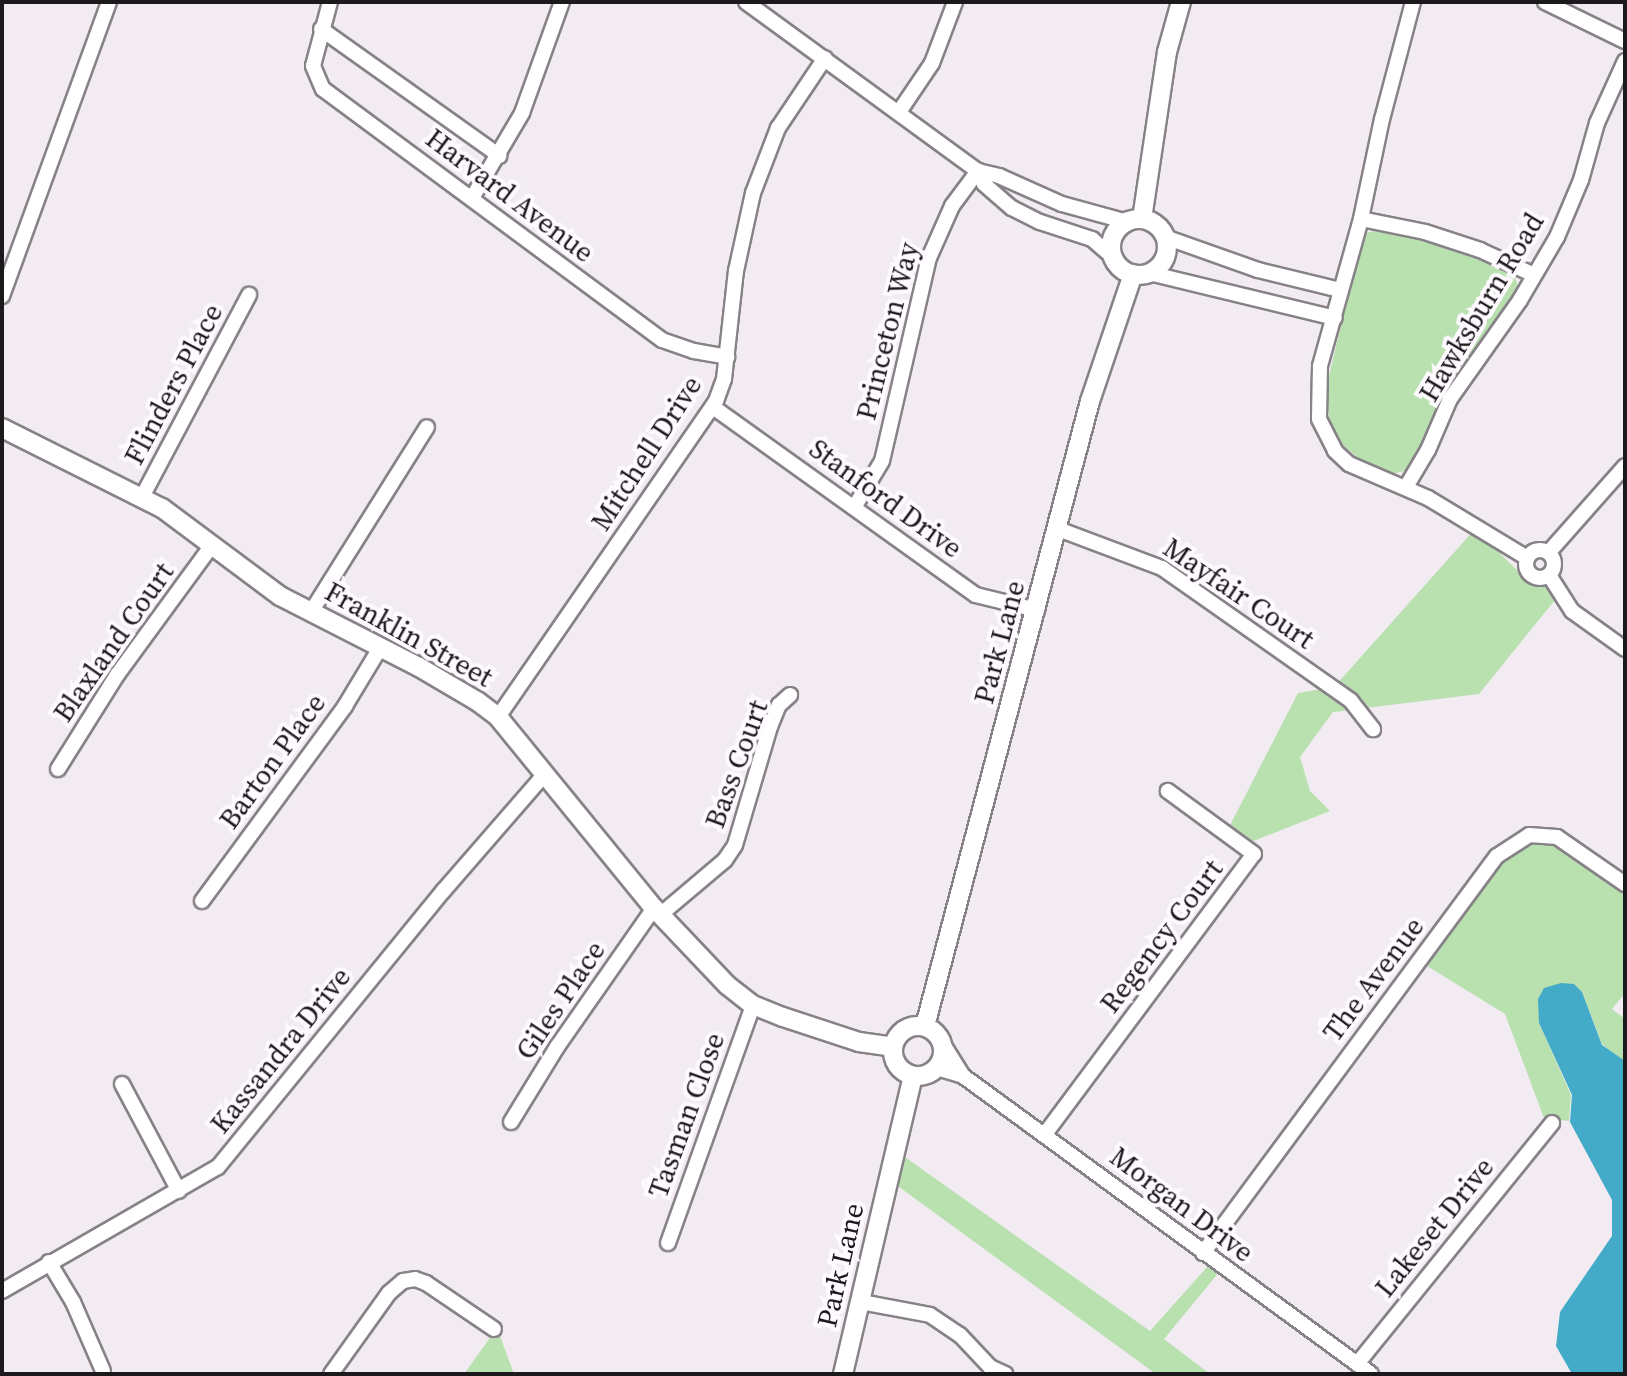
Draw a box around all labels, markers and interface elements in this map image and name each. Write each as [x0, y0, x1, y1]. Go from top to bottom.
street label: Harvard Avenue [419, 121, 601, 269]
street label: Hawksburn Road [1412, 207, 1550, 407]
street label: Princeton Way [849, 238, 925, 424]
street label: Flinders Place [117, 298, 229, 470]
street label: Mitchell Drive [584, 369, 708, 537]
street label: Stanford Drive [803, 431, 969, 565]
street label: Mayfair Court [1157, 530, 1321, 656]
street label: Blaxland Court [46, 556, 180, 728]
street label: Franklin Street [319, 574, 499, 694]
street label: Park Lane [966, 577, 1032, 707]
street label: Barton Place [212, 687, 332, 835]
street label: Bass Court [697, 696, 775, 832]
street label: Regency Court [1093, 853, 1229, 1019]
street label: The Avenue [1316, 910, 1430, 1048]
street label: Giles Place [508, 934, 612, 1066]
street label: Kassandra Drive [203, 960, 357, 1140]
street label: Tasman Close [641, 1028, 731, 1202]
street label: Morgan Drive [1104, 1139, 1260, 1269]
street label: Lakeset Drive [1368, 1151, 1500, 1303]
street label: Park Lane [809, 1200, 871, 1330]

